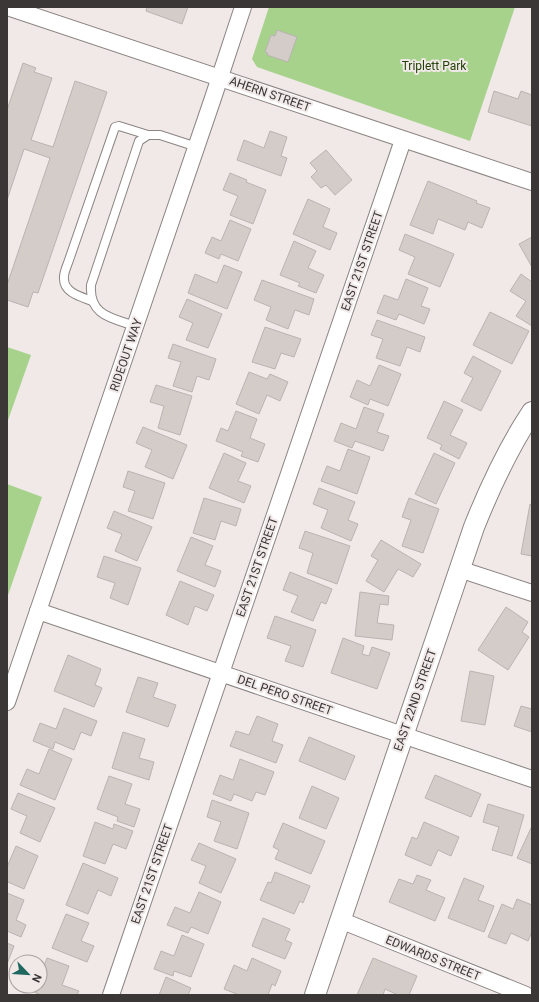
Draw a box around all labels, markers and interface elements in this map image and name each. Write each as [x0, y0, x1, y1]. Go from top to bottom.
park label: Triplett Park [402, 59, 467, 73]
street label: AHERN STREET [228, 74, 312, 114]
street label: EAST 21ST STREET [338, 209, 386, 313]
street label: RIDEOUT WAY [107, 316, 145, 393]
street label: EAST 21ST STREET [233, 515, 281, 619]
street label: EAST 22ND STREET [391, 647, 439, 753]
street label: DEL PERO STREET [236, 672, 334, 718]
street label: EAST 21ST STREET [128, 822, 176, 926]
street label: EDWARDS STREET [384, 933, 482, 983]
north arrow [8, 954, 48, 994]
text: N [29, 972, 44, 984]

